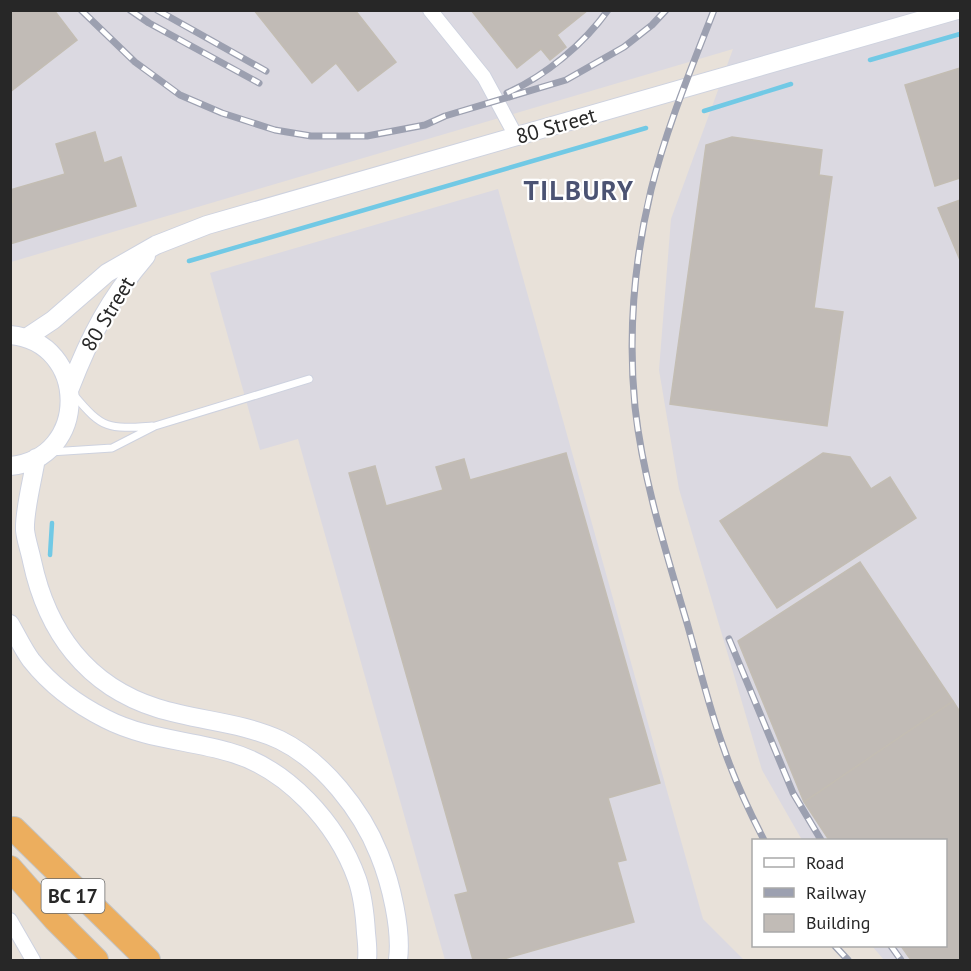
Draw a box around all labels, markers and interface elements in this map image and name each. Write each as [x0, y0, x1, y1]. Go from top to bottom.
street label: 80 Street [513, 101, 599, 150]
district label: TILBURY [524, 173, 634, 207]
street label: 80 Street [75, 272, 140, 356]
legend [752, 839, 947, 947]
text: Road [806, 851, 844, 874]
road number: BC 17 [42, 879, 104, 913]
text: Railway [806, 881, 867, 904]
text: Building [806, 911, 870, 934]

